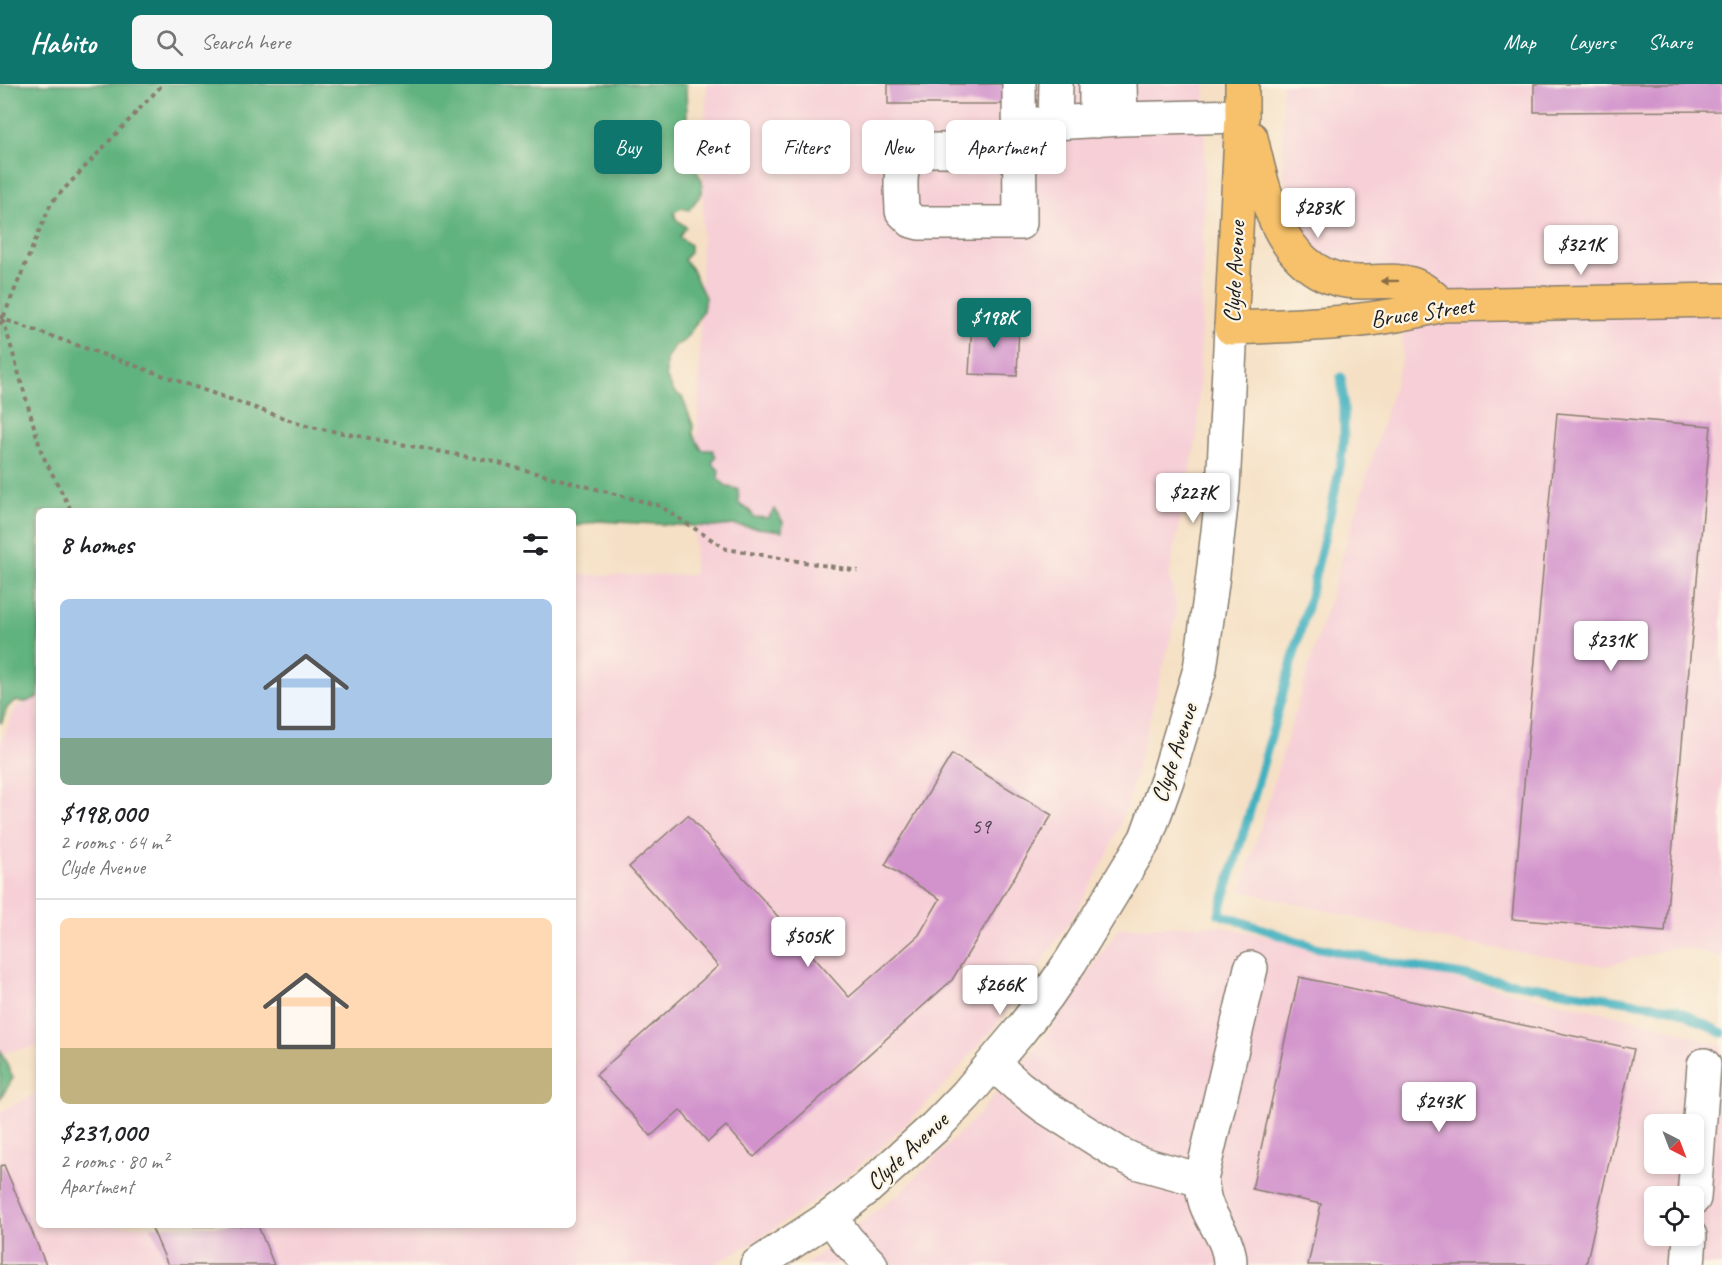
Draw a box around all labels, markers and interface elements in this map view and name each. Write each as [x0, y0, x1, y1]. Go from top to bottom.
search box [132, 15, 552, 69]
text: Habito [30, 25, 96, 60]
icon: search [153, 26, 186, 59]
text: Search here [201, 28, 291, 56]
text: Map [1503, 29, 1536, 55]
text: Layers [1569, 29, 1615, 55]
text: Share [1648, 29, 1692, 55]
chip: Buy [594, 120, 662, 174]
chip: Rent [674, 120, 750, 174]
chip: Filters [762, 120, 850, 174]
chip: New [862, 120, 934, 174]
chip: Apartment [946, 120, 1066, 174]
pin: $283K [1276, 188, 1360, 239]
text: $283K [1295, 195, 1341, 220]
street label: Clyde Avenue [1216, 218, 1252, 324]
pin: $321K [1539, 225, 1623, 276]
text: $321K [1558, 232, 1604, 257]
one-way arrow [1381, 277, 1400, 286]
street label: Bruce Street [1369, 290, 1478, 334]
pin: $198K [952, 298, 1036, 349]
text: $198K [971, 305, 1017, 330]
pin: $227K [1151, 473, 1235, 524]
text: $227K [1170, 480, 1216, 505]
text: 8 homes [60, 528, 133, 561]
icon: filters [519, 528, 552, 561]
pin: $231K [1569, 621, 1653, 672]
text: $231K [1588, 628, 1634, 653]
icon: home [252, 638, 360, 746]
street label: Clyde Avenue [1144, 698, 1205, 806]
text: $198,000 [60, 797, 147, 830]
house number: 59 [972, 813, 992, 839]
text: 2 rooms · 64 m² [60, 830, 168, 855]
text: Clyde Avenue [60, 855, 145, 880]
pin: $505K [766, 917, 850, 968]
text: $505K [785, 924, 831, 949]
icon: home [252, 957, 360, 1065]
pin: $266K [958, 965, 1042, 1016]
text: $266K [977, 972, 1024, 997]
pin: $243K [1397, 1082, 1481, 1133]
text: $243K [1416, 1089, 1462, 1114]
street label: Clyde Avenue [860, 1104, 956, 1197]
north arrow [1644, 1114, 1704, 1174]
map controls [1644, 1114, 1704, 1246]
text: $231,000 [60, 1116, 147, 1149]
text: 2 rooms · 80 m² [60, 1149, 168, 1174]
text: Apartment [60, 1174, 133, 1199]
button: locate [1644, 1186, 1704, 1246]

